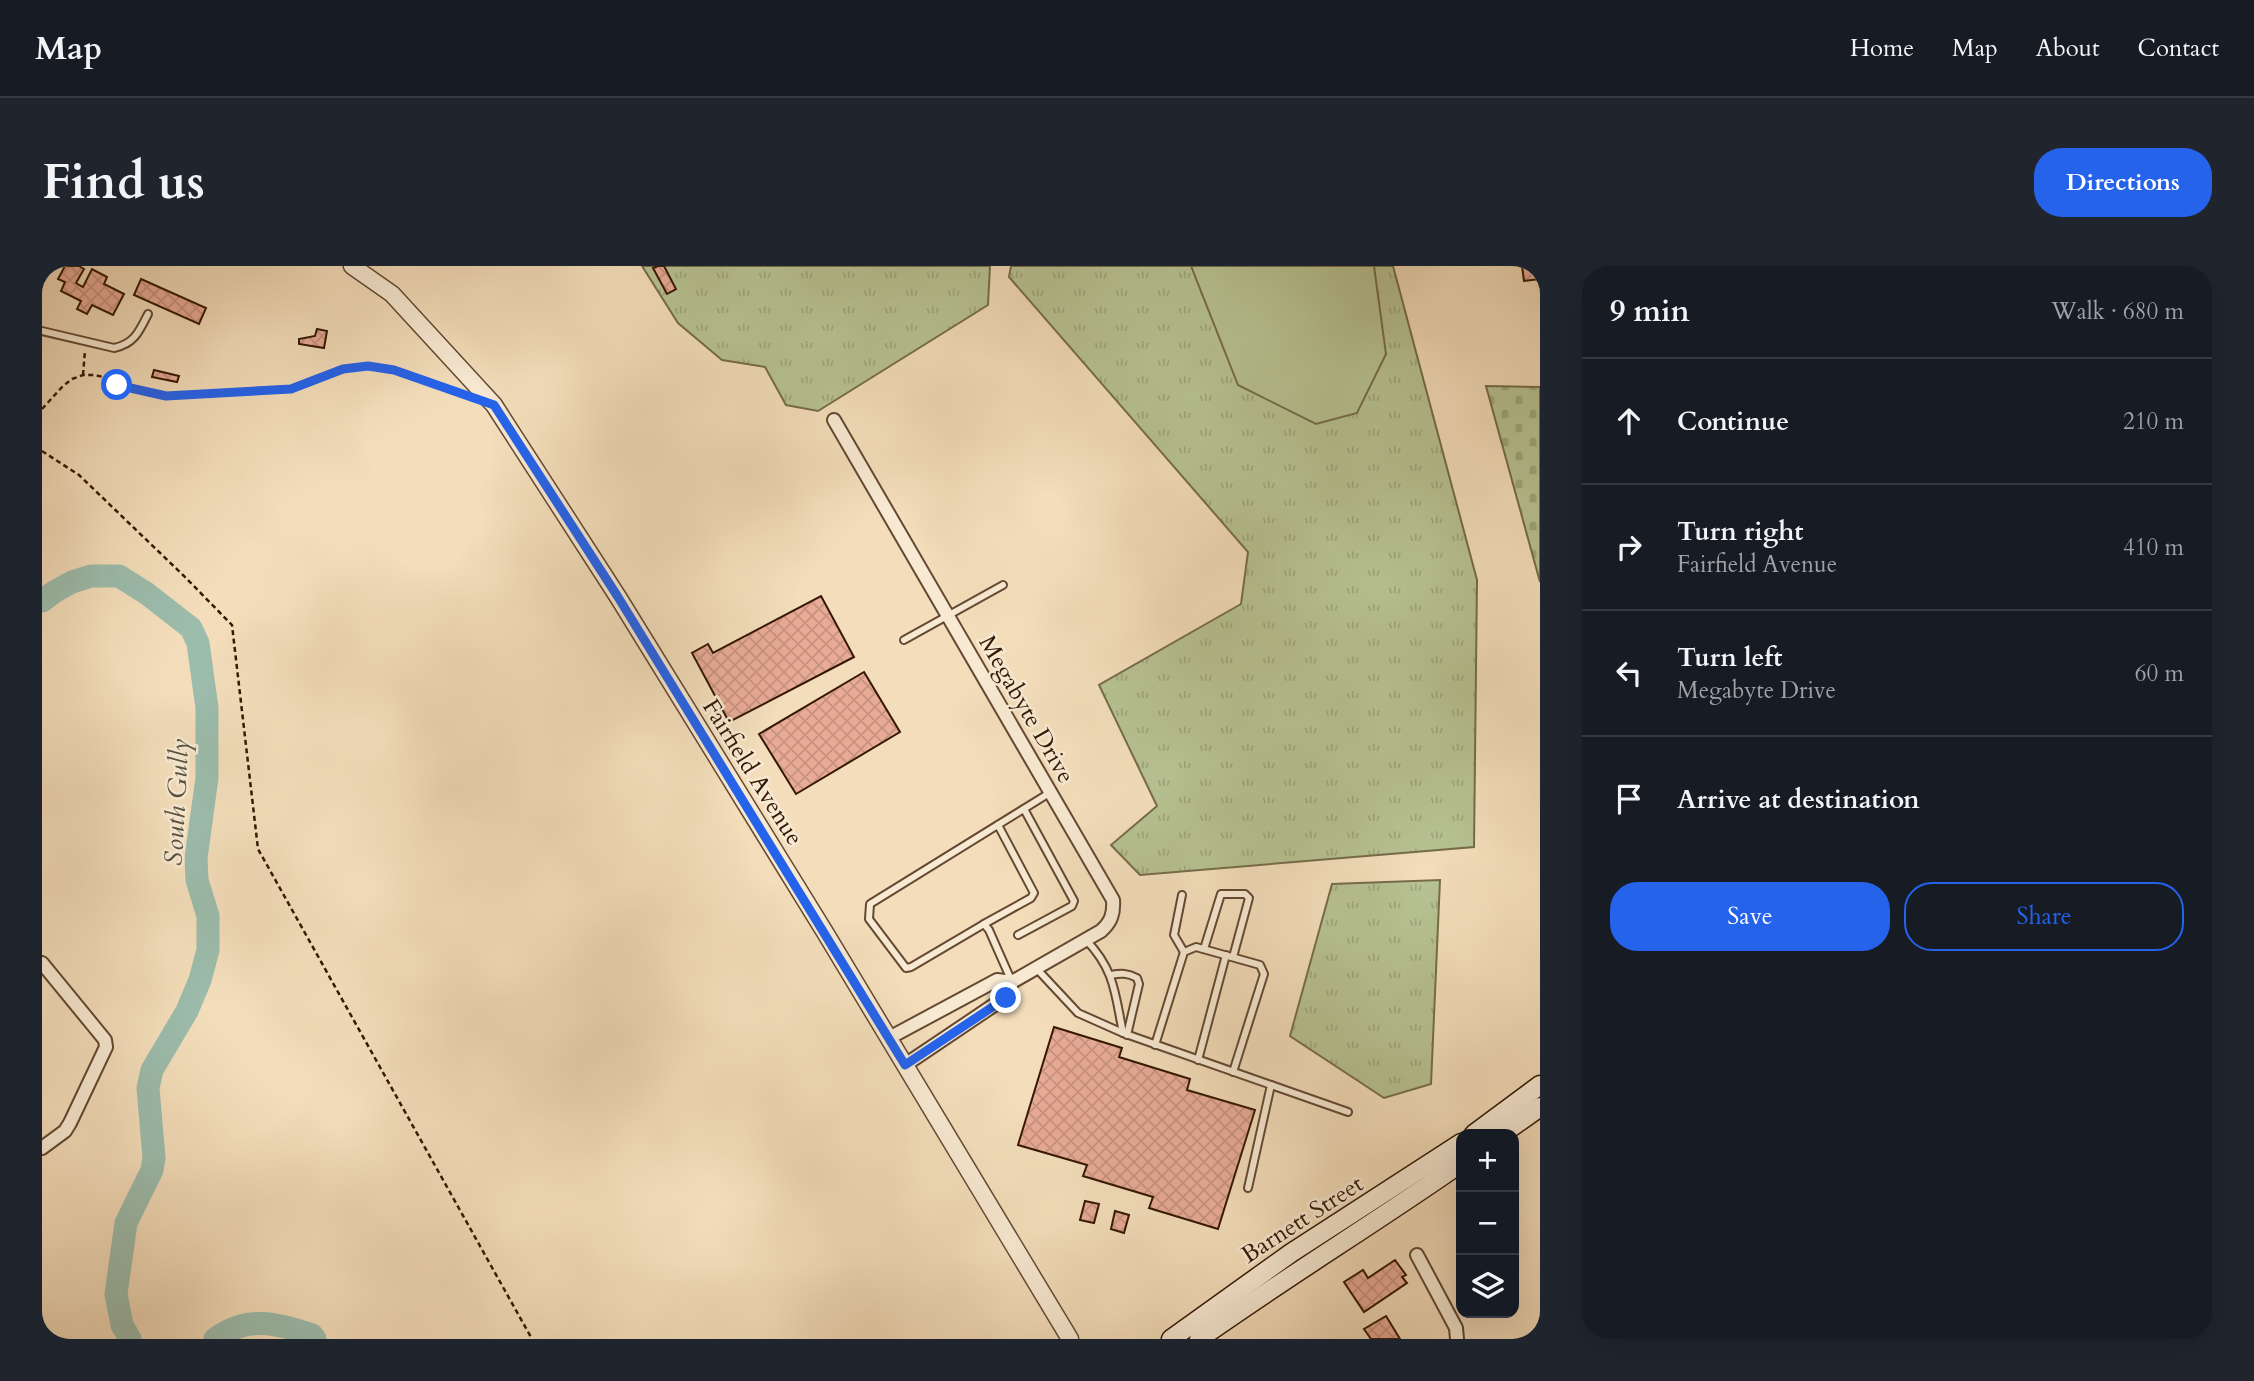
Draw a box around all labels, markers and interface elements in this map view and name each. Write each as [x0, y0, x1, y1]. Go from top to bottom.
text: Map [35, 26, 102, 71]
text: Home [1850, 32, 1914, 65]
text: Map [1952, 32, 1998, 65]
text: About [2036, 32, 2100, 65]
text: Contact [2138, 32, 2219, 65]
button: Directions [2034, 148, 2212, 217]
text: Find us [42, 149, 205, 216]
text: 9 min [1610, 291, 1690, 332]
text: Walk · 680 m [2051, 296, 2184, 327]
route start [101, 369, 132, 400]
icon: ahead [1610, 402, 1648, 440]
text: Continue [1677, 404, 1789, 439]
text: 210 m [2123, 406, 2184, 437]
text: Turn right [1677, 514, 1804, 549]
icon: right [1610, 528, 1648, 566]
text: 410 m [2123, 532, 2184, 563]
text: Fairfield Avenue [1677, 549, 1837, 580]
street label: Megabyte Drive [971, 629, 1082, 789]
text: Turn left [1677, 640, 1782, 675]
icon: left [1610, 654, 1648, 692]
text: 60 m [2135, 658, 2184, 689]
text: Megabyte Drive [1677, 675, 1836, 706]
street label: Fairfield Avenue [694, 693, 811, 852]
water label: South Gully [156, 737, 197, 866]
icon: arrive [1610, 780, 1648, 818]
text: Arrive at destination [1677, 782, 1920, 817]
button: Save [1610, 882, 1890, 951]
button: Share [1904, 882, 2184, 951]
route end [990, 982, 1021, 1013]
map controls [1456, 1129, 1519, 1318]
button: + [1456, 1129, 1519, 1192]
street label: Barnett Street [1235, 1167, 1370, 1271]
button: − [1456, 1192, 1519, 1255]
button: layers [1456, 1255, 1519, 1318]

